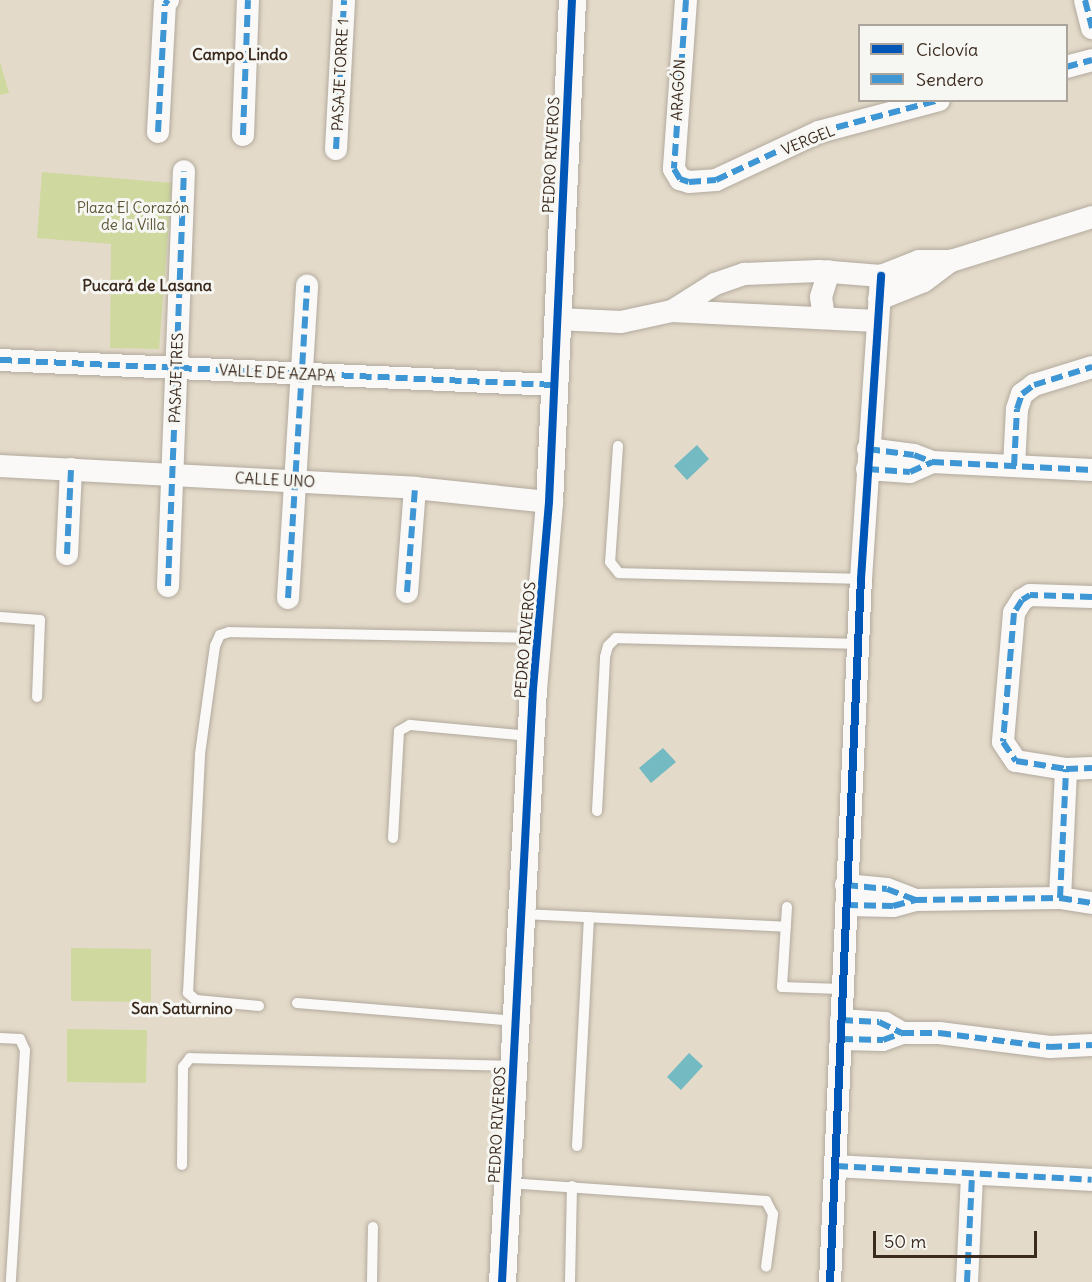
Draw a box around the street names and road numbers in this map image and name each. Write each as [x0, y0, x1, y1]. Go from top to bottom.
street label: PASAJE TORRE 1 [328, 18, 352, 132]
street label: ARAGÓN [667, 59, 689, 121]
street label: PEDRO RIVEROS [539, 96, 563, 214]
street label: VERGEL [779, 121, 837, 159]
street label: PASAJE TRES [165, 332, 187, 424]
street label: VALLE DE AZAPA [218, 361, 336, 385]
street label: CALLE UNO [234, 469, 316, 491]
street label: PEDRO RIVEROS [511, 581, 539, 699]
street label: PEDRO RIVEROS [485, 1066, 509, 1184]

